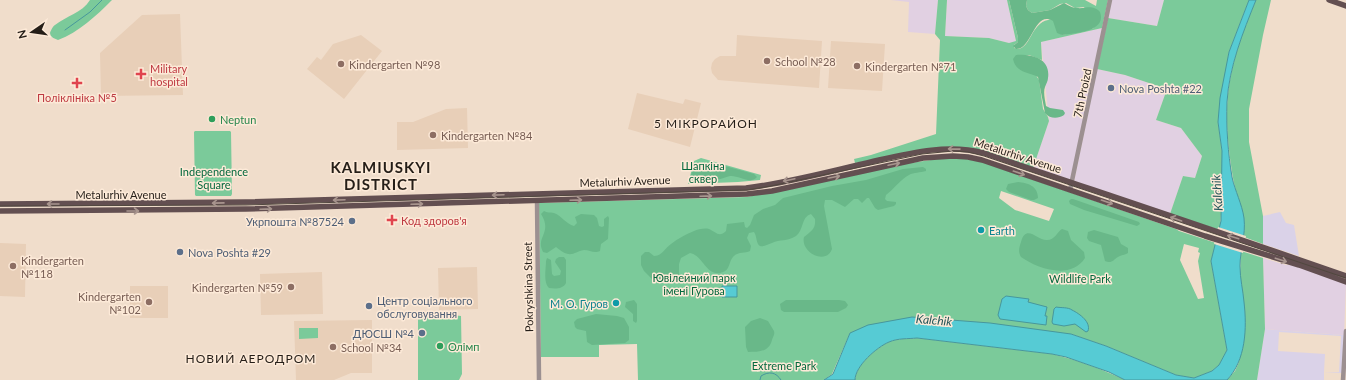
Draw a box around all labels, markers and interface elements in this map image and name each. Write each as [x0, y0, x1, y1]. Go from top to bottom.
north arrow [12, 12, 52, 52]
text: N [14, 29, 29, 40]
place label: School №28 [775, 55, 836, 68]
marker: School №28 [762, 56, 772, 66]
place label: Kindergarten №98 [349, 58, 440, 71]
marker: Kindergarten №98 [336, 59, 346, 69]
place label: Kindergarten №71 [865, 60, 956, 73]
marker: Kindergarten №71 [852, 61, 862, 71]
place label: Military hospital [150, 62, 188, 88]
street label: 7th Proizd [1070, 67, 1094, 119]
marker: Military hospital [135, 68, 147, 80]
marker: Поліклініка №5 [71, 77, 83, 89]
place label: Nova Poshta #22 [1119, 82, 1202, 95]
marker: Nova Poshta #22 [1106, 83, 1116, 93]
place label: Поліклініка №5 [37, 91, 117, 104]
place label: Neptun [220, 113, 256, 126]
marker: Neptun [207, 114, 217, 124]
district label: 5 МІКРОРАЙОН [654, 116, 758, 131]
place label: Kindergarten №84 [441, 129, 533, 142]
marker: Kindergarten №84 [428, 130, 438, 140]
street label: Metalurhiv Avenue [973, 135, 1063, 175]
one-way arrow [948, 145, 961, 153]
district label: KALMIUSKYI DISTRICT [331, 158, 431, 193]
park label: Шапкіна сквер [681, 159, 725, 185]
one-way arrow [887, 160, 900, 168]
park label: Independence Square [180, 165, 248, 191]
one-way arrow [1013, 169, 1025, 177]
street label: Metalurhiv Avenue [579, 173, 671, 189]
one-way arrow [827, 173, 840, 181]
water label: Kalchik [1208, 174, 1226, 212]
one-way arrow [783, 176, 796, 184]
street label: Metalurhiv Avenue [75, 188, 167, 201]
one-way arrow [492, 191, 505, 199]
one-way arrow [699, 192, 712, 200]
one-way arrow [333, 196, 346, 203]
one-way arrow [569, 196, 582, 203]
one-way arrow [212, 199, 225, 207]
one-way arrow [1100, 199, 1112, 207]
one-way arrow [47, 200, 60, 208]
one-way arrow [410, 201, 423, 208]
one-way arrow [259, 205, 272, 213]
one-way arrow [126, 207, 139, 215]
marker: Код здоров'я [386, 214, 398, 226]
place label: Код здоров'я [401, 214, 467, 227]
one-way arrow [1171, 214, 1183, 222]
place label: Укрпошта №87524 [246, 215, 345, 228]
marker: Укрпошта №87524 [347, 216, 357, 226]
place label: Earth [989, 224, 1015, 237]
marker: Earth [976, 225, 986, 235]
one-way arrow [1226, 233, 1239, 240]
street label: Pokryshkina Street [521, 242, 535, 332]
place label: Nova Poshta #29 [188, 246, 271, 259]
marker: Nova Poshta #29 [175, 247, 185, 257]
place label: Kindergarten №118 [21, 254, 84, 280]
one-way arrow [1274, 257, 1287, 264]
marker: Kindergarten №118 [8, 261, 18, 271]
park label: Ювілейний парк імені Гурова [652, 271, 736, 297]
park label: Wildlife Park [1049, 272, 1111, 285]
place label: Kindergarten №59 [192, 281, 283, 294]
marker: Kindergarten №59 [286, 282, 296, 292]
place label: Kindergarten №102 [78, 290, 141, 316]
place label: Центр соціального обслуговування [377, 294, 473, 320]
marker: Kindergarten №102 [144, 297, 154, 307]
place label: М. О. Гуров [550, 297, 608, 310]
marker: М. О. Гуров [611, 298, 621, 308]
marker: Центр соціального обслуговування [364, 301, 374, 311]
water label: Kalchik [915, 311, 953, 329]
place label: ДЮСШ №4 [353, 327, 415, 340]
marker: ДЮСШ №4 [417, 328, 427, 338]
place label: Олімп [448, 340, 479, 353]
place label: School №34 [341, 341, 402, 354]
marker: Олімп [435, 341, 445, 351]
marker: School №34 [328, 342, 338, 352]
district label: НОВИЙ АЕРОДРОМ [186, 351, 316, 366]
park label: Extreme Park [752, 359, 817, 372]

